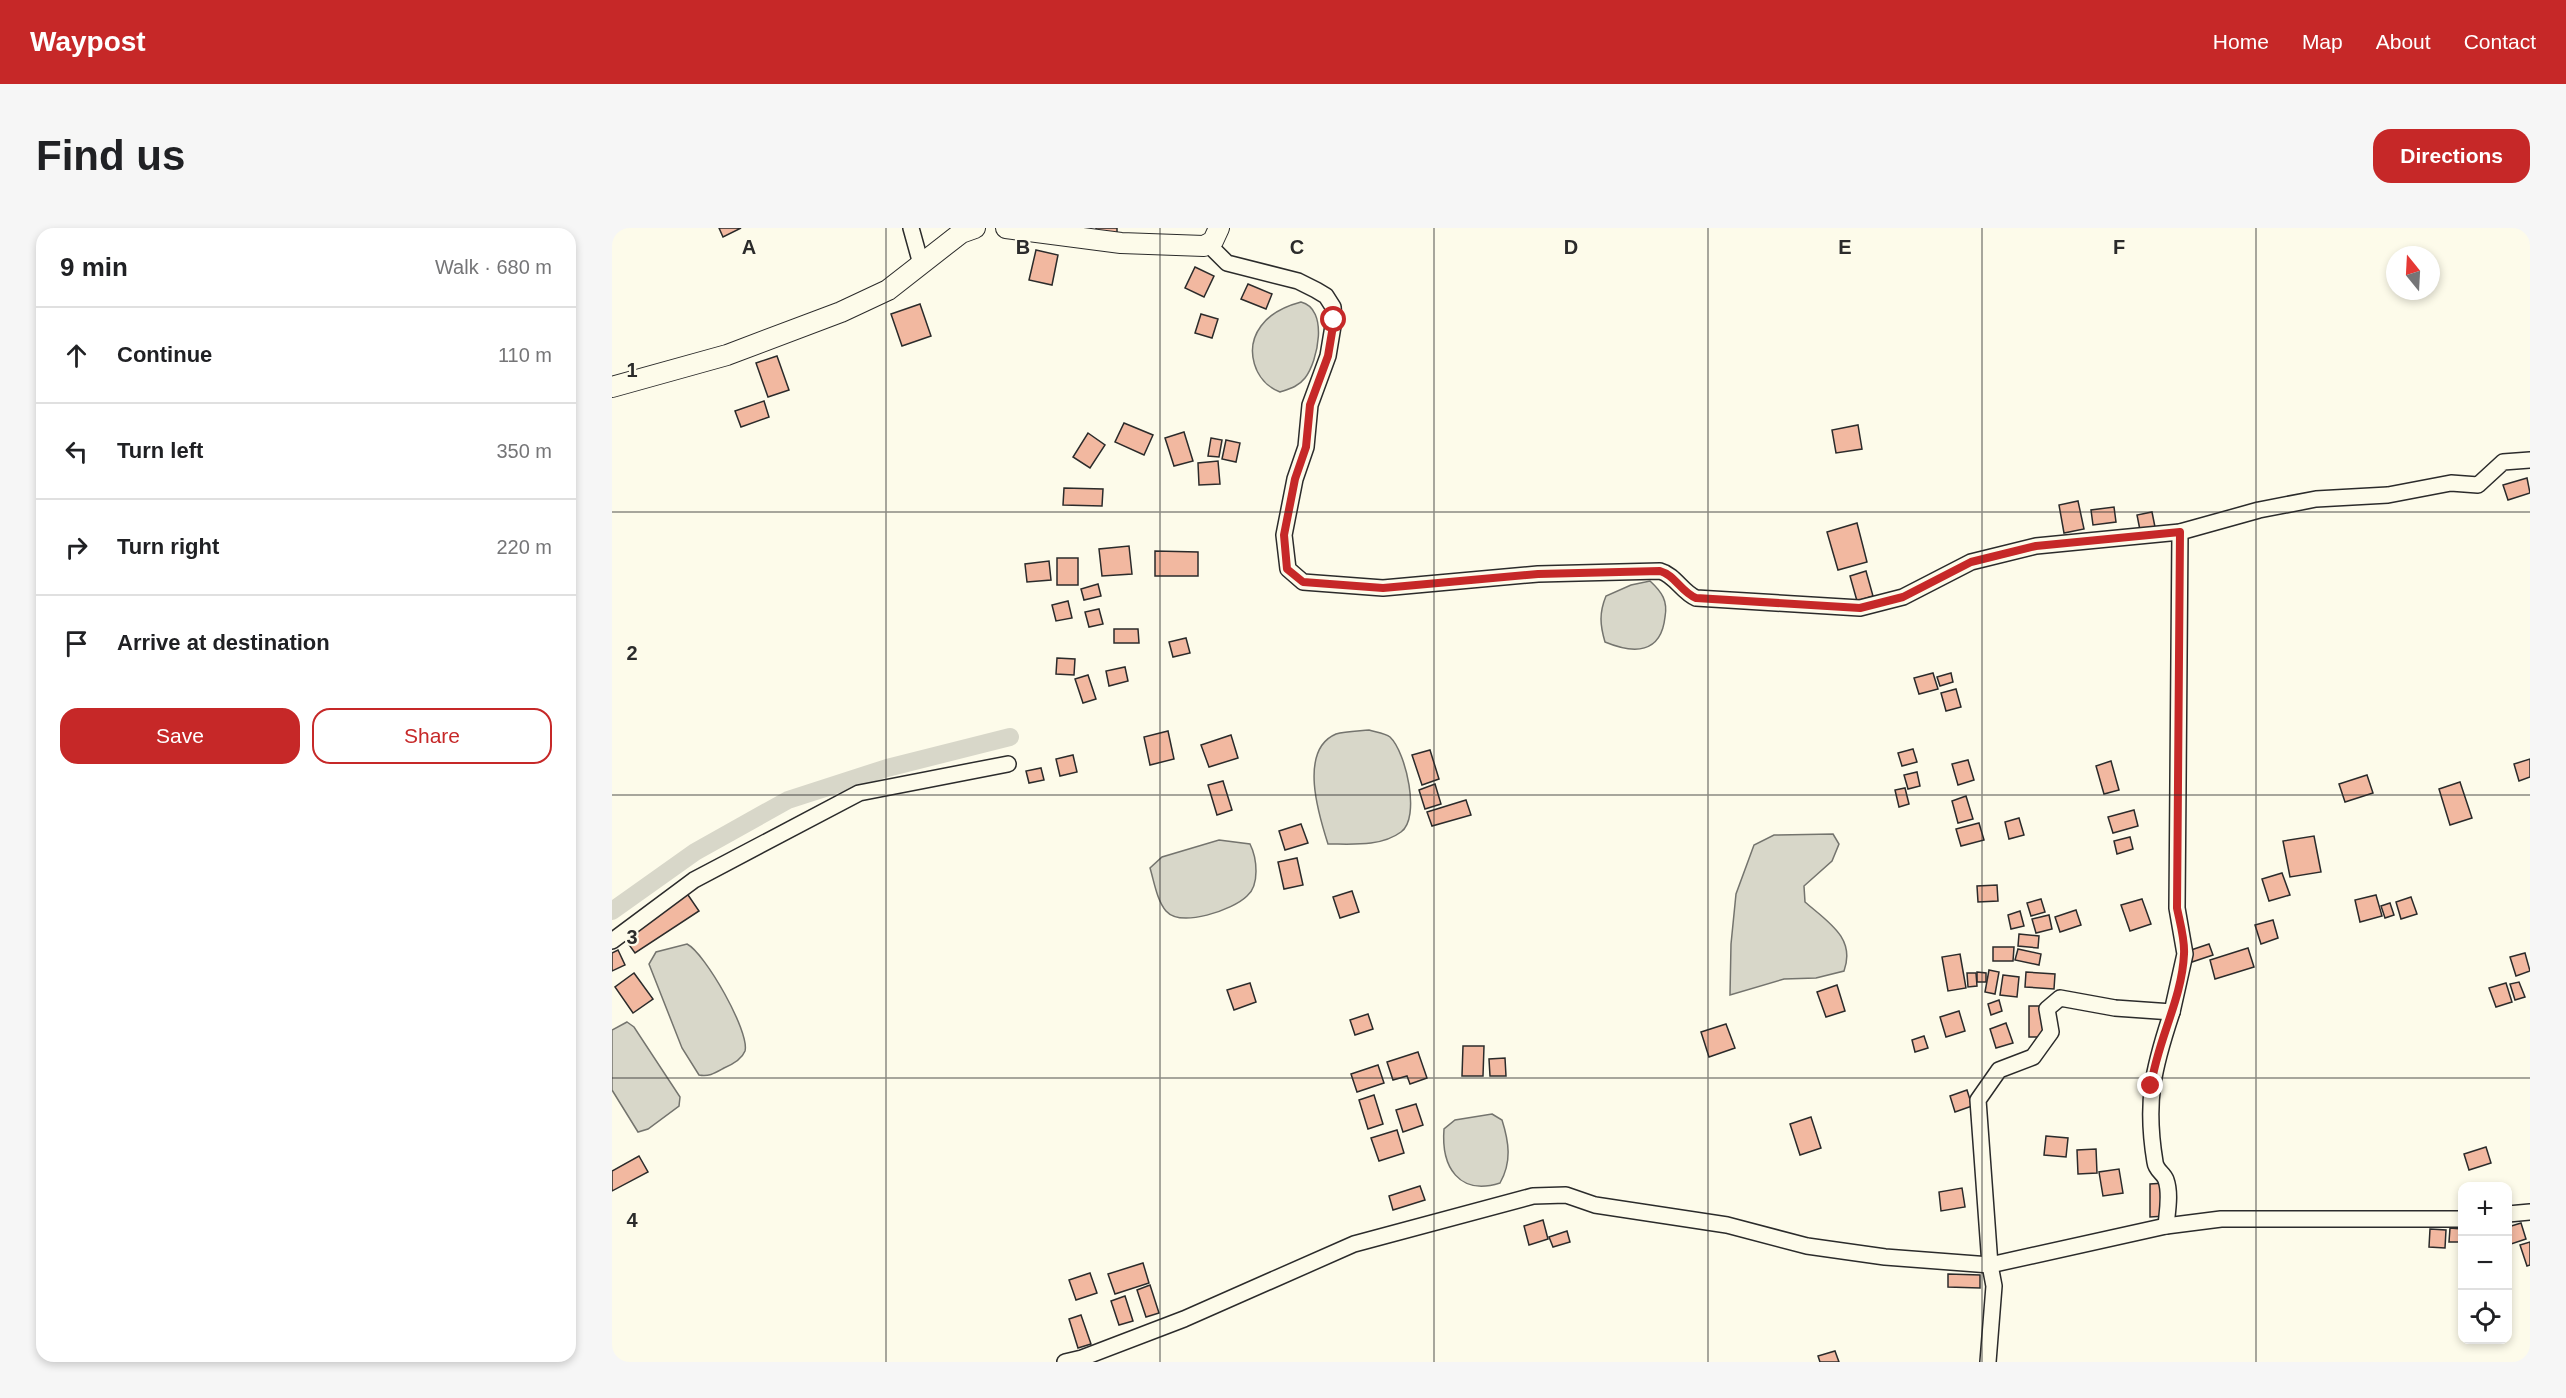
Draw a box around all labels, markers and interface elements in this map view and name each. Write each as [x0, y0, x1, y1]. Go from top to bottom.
text: Waypost [30, 26, 146, 57]
text: Home [2213, 30, 2269, 53]
text: Map [2302, 30, 2343, 53]
text: About [2376, 30, 2431, 53]
text: Contact [2464, 30, 2536, 53]
button: Directions [2373, 129, 2530, 183]
text: Find us [36, 132, 185, 179]
text: A [742, 236, 756, 258]
text: B [1016, 236, 1030, 258]
text: C [1290, 236, 1304, 258]
text: D [1564, 236, 1578, 258]
text: E [1838, 236, 1852, 258]
text: F [2113, 236, 2125, 258]
north arrow [2386, 246, 2440, 300]
text: 9 min [60, 252, 128, 282]
text: Walk · 680 m [435, 256, 552, 278]
route start [1320, 306, 1346, 332]
icon: ahead [60, 339, 93, 372]
text: Continue [117, 342, 212, 367]
text: 110 m [498, 344, 552, 366]
text: 1 [626, 359, 638, 381]
icon: left [60, 435, 93, 468]
text: Turn left [117, 438, 203, 463]
text: 350 m [496, 440, 552, 462]
icon: right [60, 531, 93, 564]
text: Turn right [117, 534, 219, 559]
text: 220 m [496, 536, 552, 558]
icon: arrive [60, 627, 93, 660]
text: Arrive at destination [117, 630, 330, 655]
text: 2 [626, 642, 638, 664]
button: Save [60, 708, 300, 764]
button: Share [312, 708, 552, 764]
text: 3 [626, 926, 638, 948]
route end [2137, 1072, 2163, 1098]
map controls [2458, 1182, 2512, 1344]
button: + [2458, 1182, 2512, 1236]
text: 4 [626, 1209, 638, 1231]
button: − [2458, 1236, 2512, 1290]
button: locate [2458, 1290, 2512, 1344]

